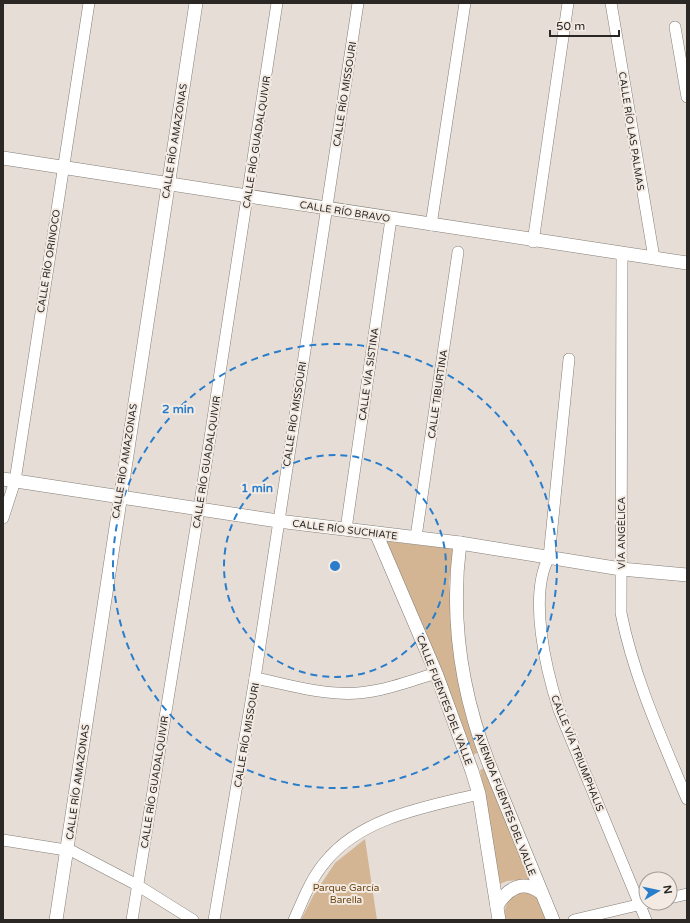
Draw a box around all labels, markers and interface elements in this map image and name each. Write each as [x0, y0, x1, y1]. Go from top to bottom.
scale bar [550, 12, 619, 38]
text: 50 m [556, 19, 585, 33]
street label: CALLE RÍO MISSOURI [331, 41, 359, 147]
street label: CALLE RÍO LAS PALMAS [616, 71, 646, 191]
street label: CALLE RÍO GUADALQUIVIR [241, 75, 273, 209]
street label: CALLE RÍO AMAZONAS [160, 83, 190, 200]
street label: CALLE RÍO BRAVO [299, 199, 391, 225]
street label: CALLE RÍO ORINOCO [35, 209, 63, 314]
street label: CALLE VÍA SISTINA [357, 327, 381, 422]
street label: CALLE TIBURTINA [426, 349, 450, 439]
street label: CALLE RÍO MISSOURI [281, 361, 309, 467]
street label: CALLE RÍO GUADALQUIVIR [191, 395, 223, 529]
text: 2 min [162, 402, 194, 416]
street label: CALLE RÍO AMAZONAS [110, 403, 140, 520]
text: 1 min [241, 481, 273, 495]
street label: VÍA ANGÉLICA [616, 497, 628, 569]
street label: CALLE RÍO SUCHIATE [292, 518, 398, 542]
centre of rings [328, 559, 342, 573]
street label: CALLE FUENTES DEL VALLE [414, 634, 474, 767]
street label: CALLE RÍO MISSOURI [232, 682, 262, 788]
street label: CALLE VÍA TRIUMPHALIS [548, 693, 606, 813]
street label: CALLE RÍO GUADALQUIVIR [139, 715, 171, 849]
street label: CALLE RÍO AMAZONAS [64, 724, 92, 841]
street label: AVENIDA FUENTES DEL VALLE [472, 731, 538, 877]
north arrow [638, 871, 678, 911]
park label: Parque García Barella [313, 882, 379, 906]
text: N [660, 884, 674, 895]

